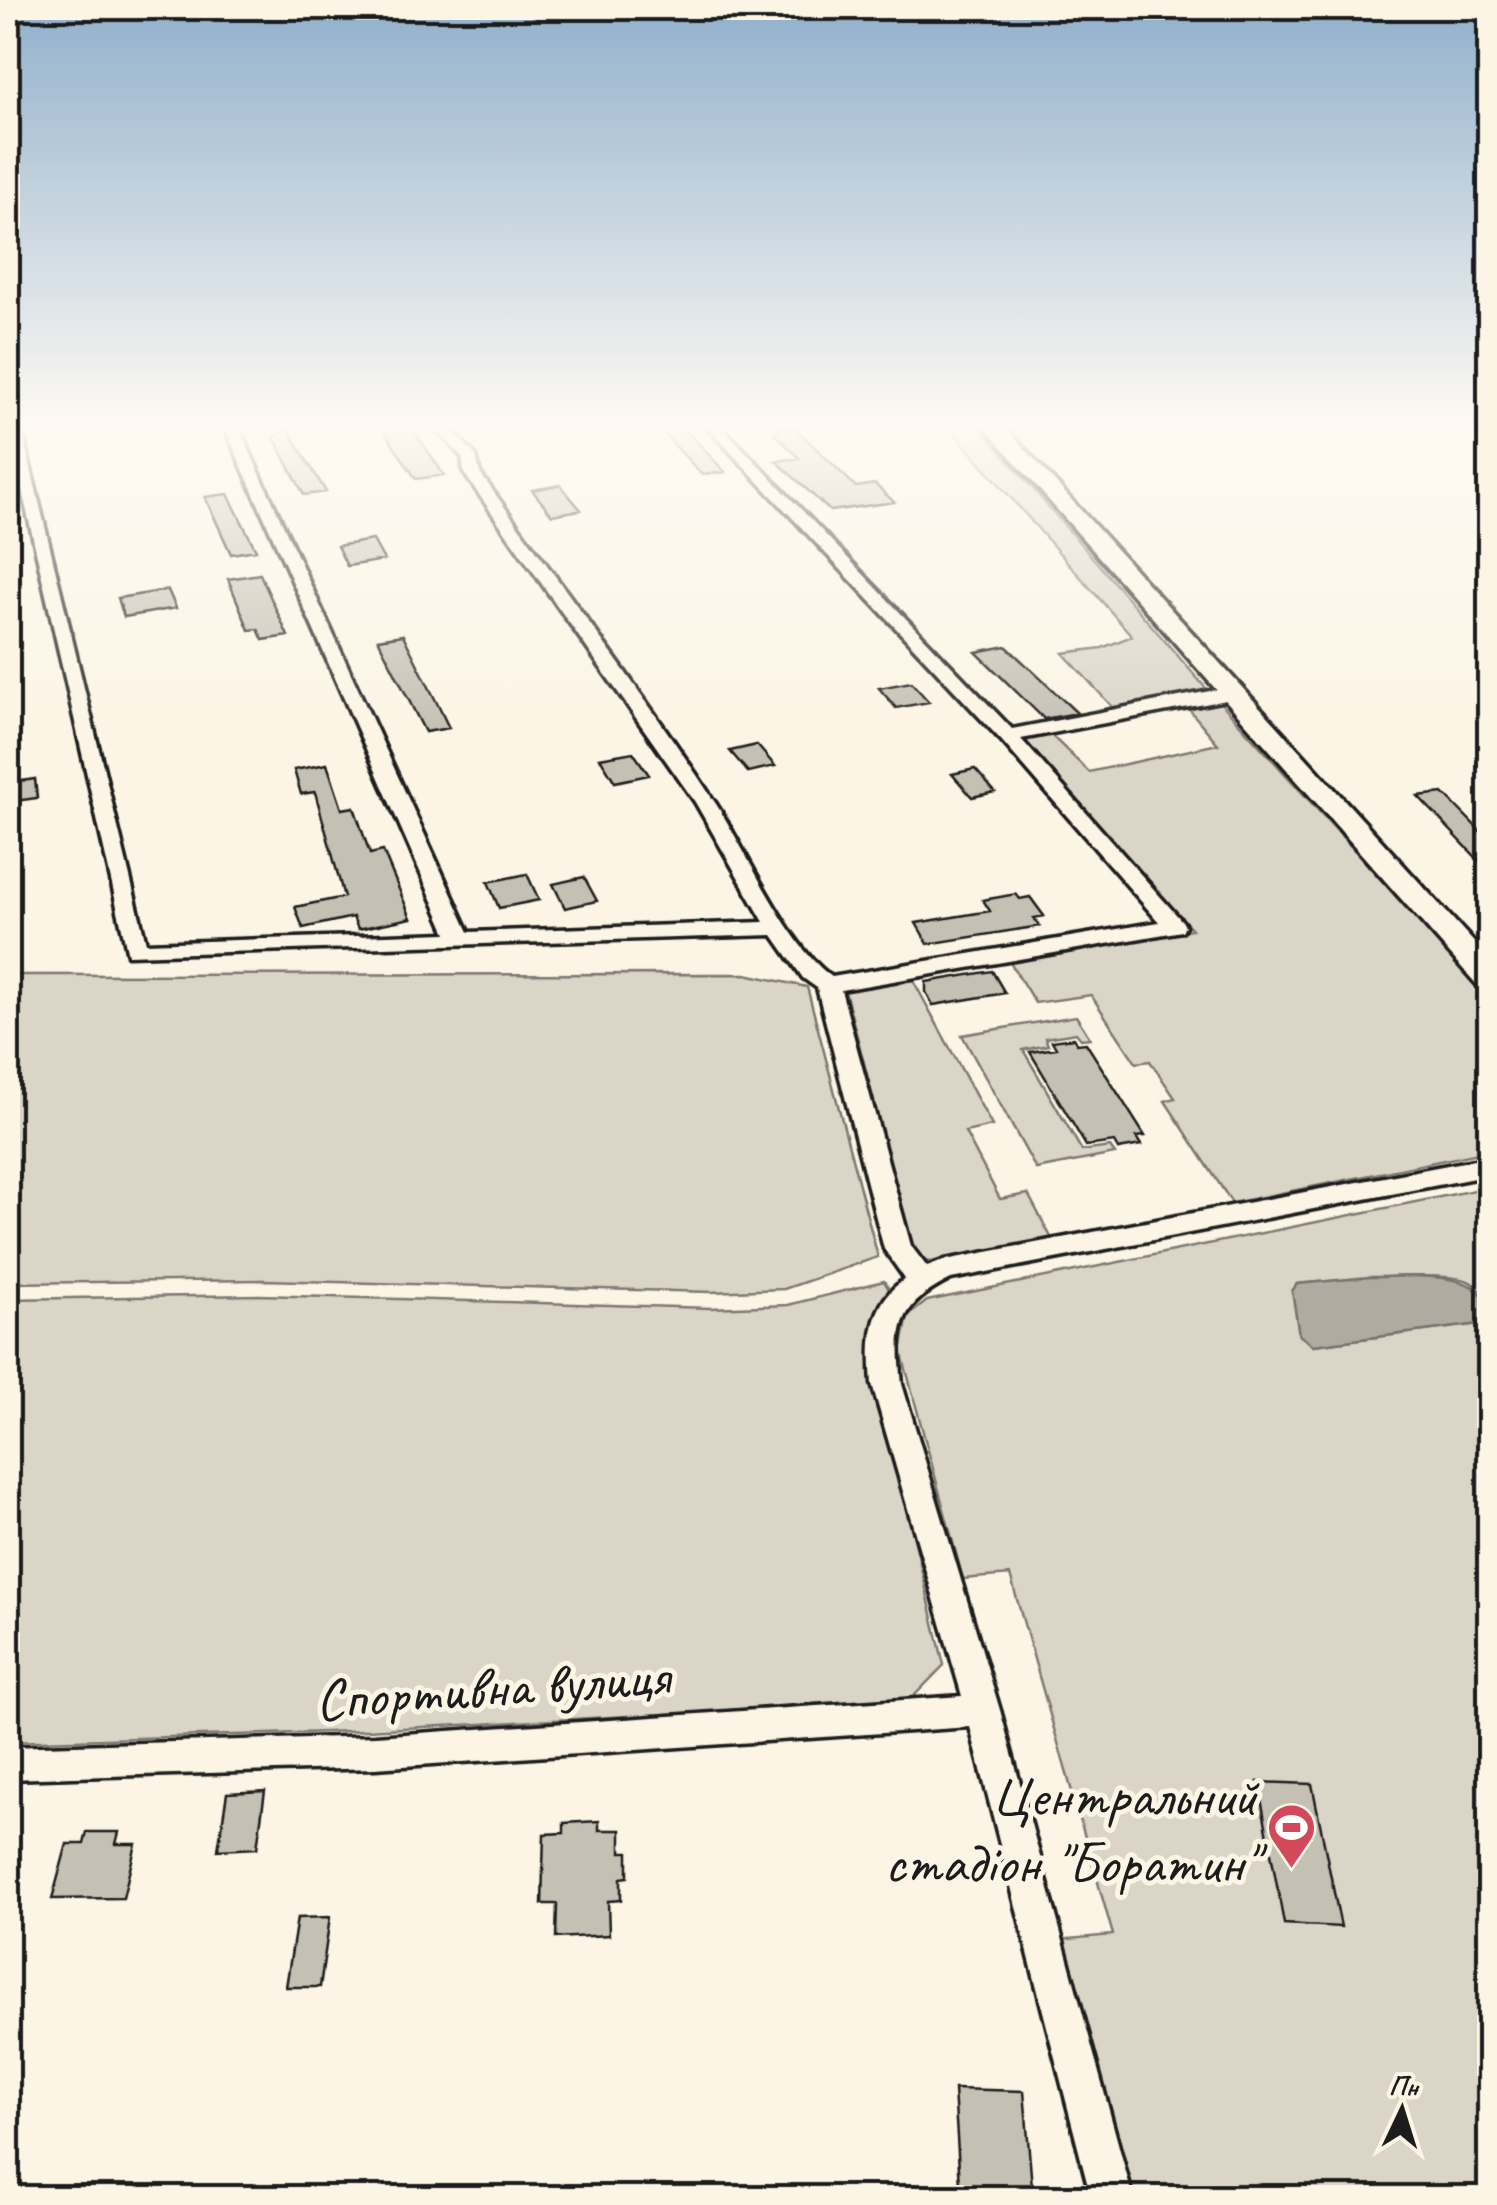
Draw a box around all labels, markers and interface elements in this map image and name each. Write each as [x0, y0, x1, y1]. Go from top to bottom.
street label: Спортивна вулиця [313, 1638, 676, 1736]
place label: Центральний стадіон "Боратин" [885, 1759, 1268, 1899]
sports icon: Центральний стадіон "Боратин" [1266, 1802, 1318, 1870]
north arrow [1352, 2060, 1452, 2160]
text: Пн [1388, 2067, 1421, 2104]

